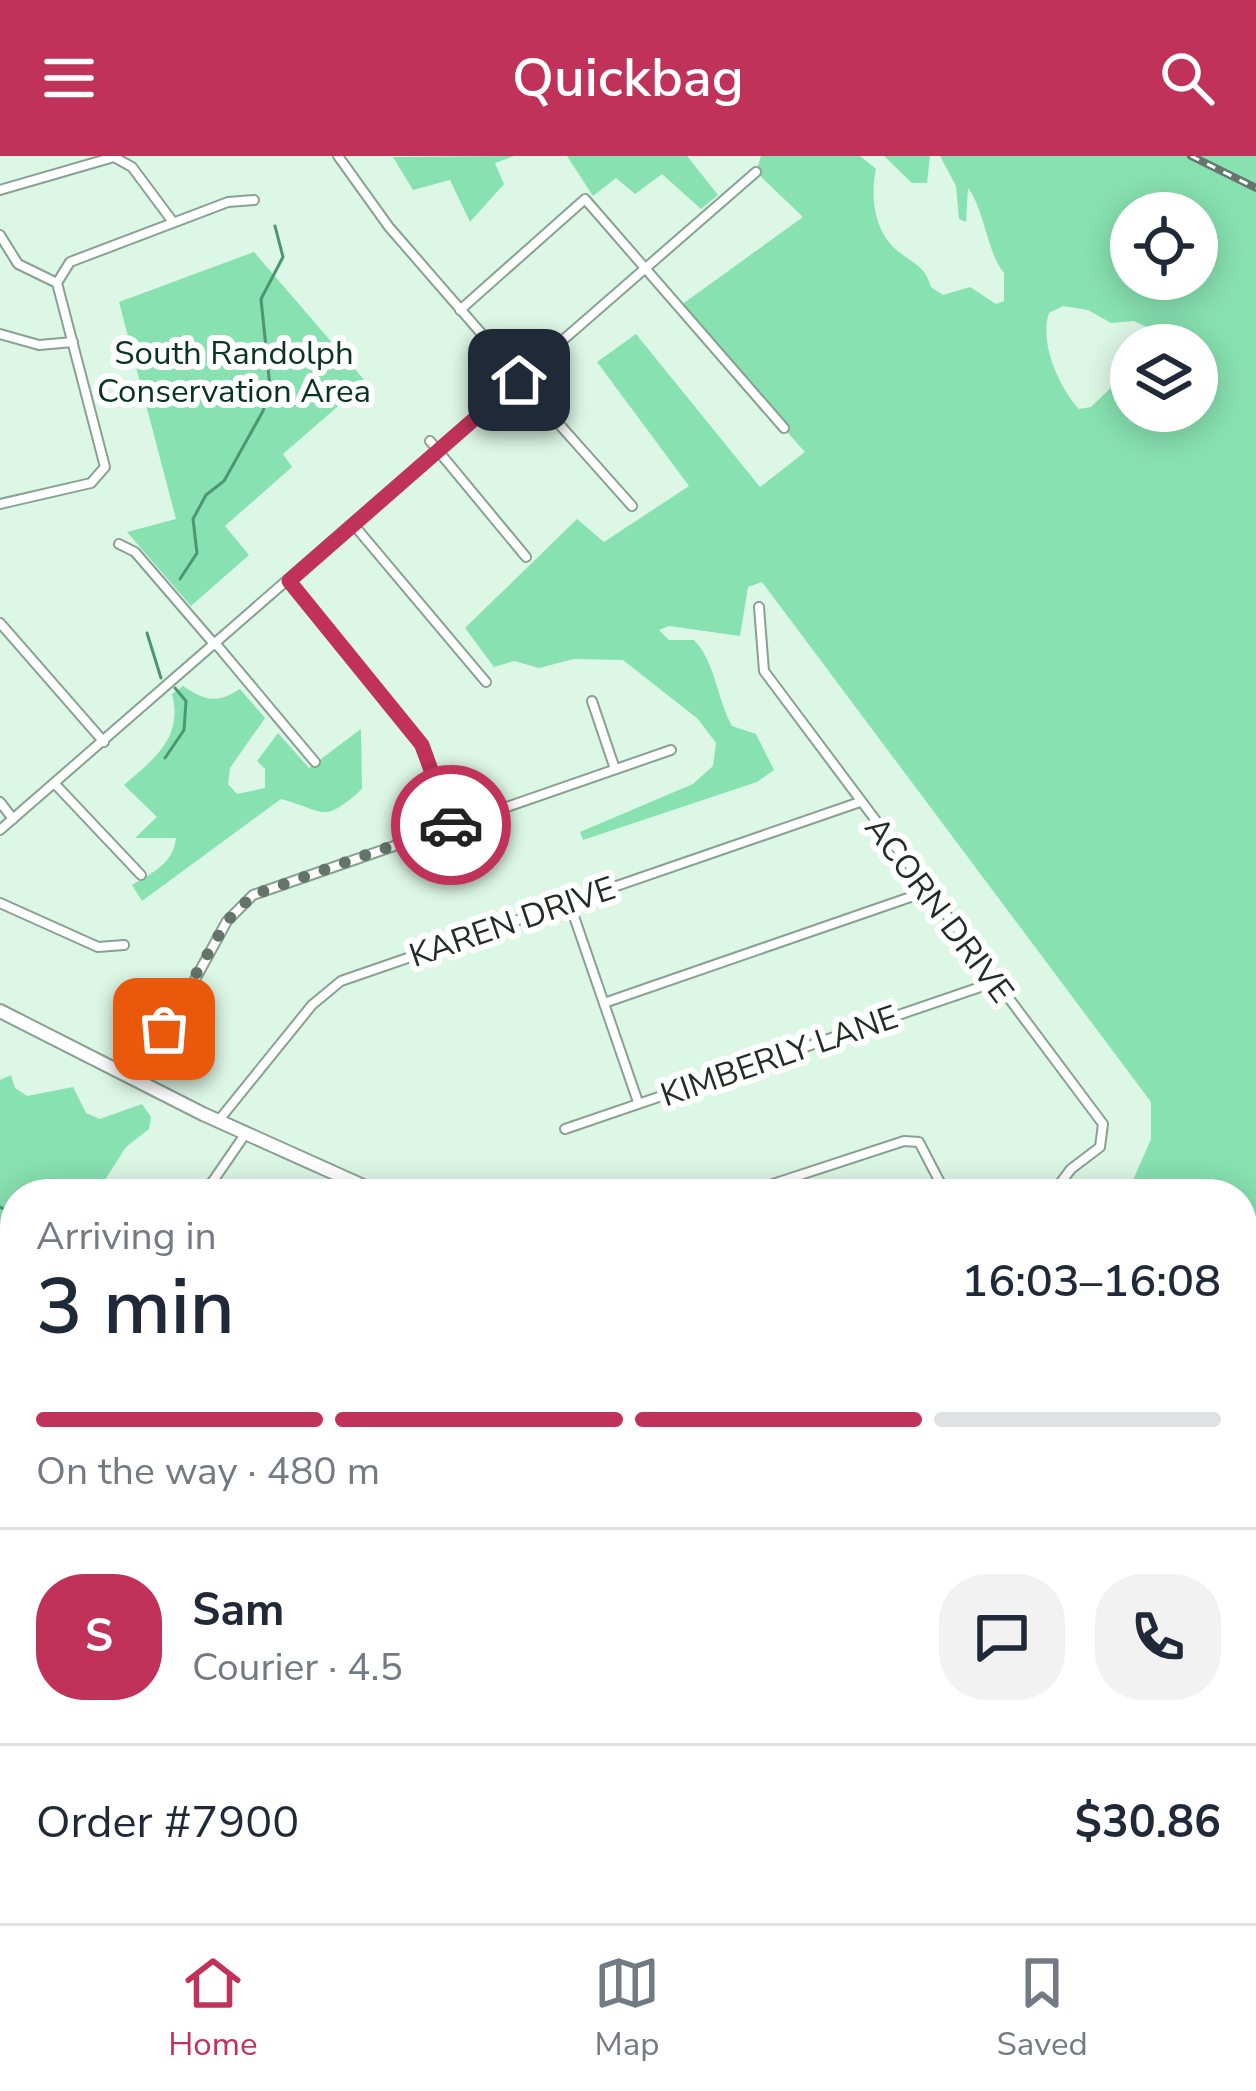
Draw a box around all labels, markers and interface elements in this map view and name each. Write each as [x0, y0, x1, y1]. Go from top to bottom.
text: Quickbag [512, 41, 744, 115]
icon: menu [36, 45, 102, 111]
icon: search [1154, 45, 1220, 111]
map controls [1110, 192, 1218, 432]
button: locate [1110, 192, 1218, 300]
button: layers [1110, 324, 1218, 432]
pin [468, 329, 570, 431]
park label: South Randolph Conservation Area [97, 331, 371, 414]
icon: home [486, 347, 552, 413]
courier [391, 765, 511, 885]
icon: car [418, 792, 484, 858]
street label: ACORN DRIVE [854, 808, 1024, 1012]
street label: KAREN DRIVE [404, 866, 621, 979]
pin [113, 978, 215, 1080]
street label: KIMBERLY LANE [655, 995, 904, 1118]
icon: bag [131, 996, 197, 1062]
text: Arriving in [36, 1210, 217, 1263]
text: 16:03–16:08 [961, 1251, 1221, 1312]
text: 3 min [36, 1254, 235, 1361]
text: On the way · 480 m [36, 1445, 380, 1498]
button: chat [939, 1574, 1065, 1700]
button: phone [1095, 1574, 1221, 1700]
text: Sam [192, 1580, 284, 1641]
text: S [85, 1606, 113, 1667]
text: Courier · 4.5 [192, 1641, 403, 1694]
text: Order #7900 [36, 1792, 299, 1853]
text: $30.86 [1075, 1792, 1221, 1853]
tab: Home [168, 1950, 258, 2067]
tab: Map [594, 1950, 660, 2067]
tab: Saved [997, 1950, 1088, 2067]

